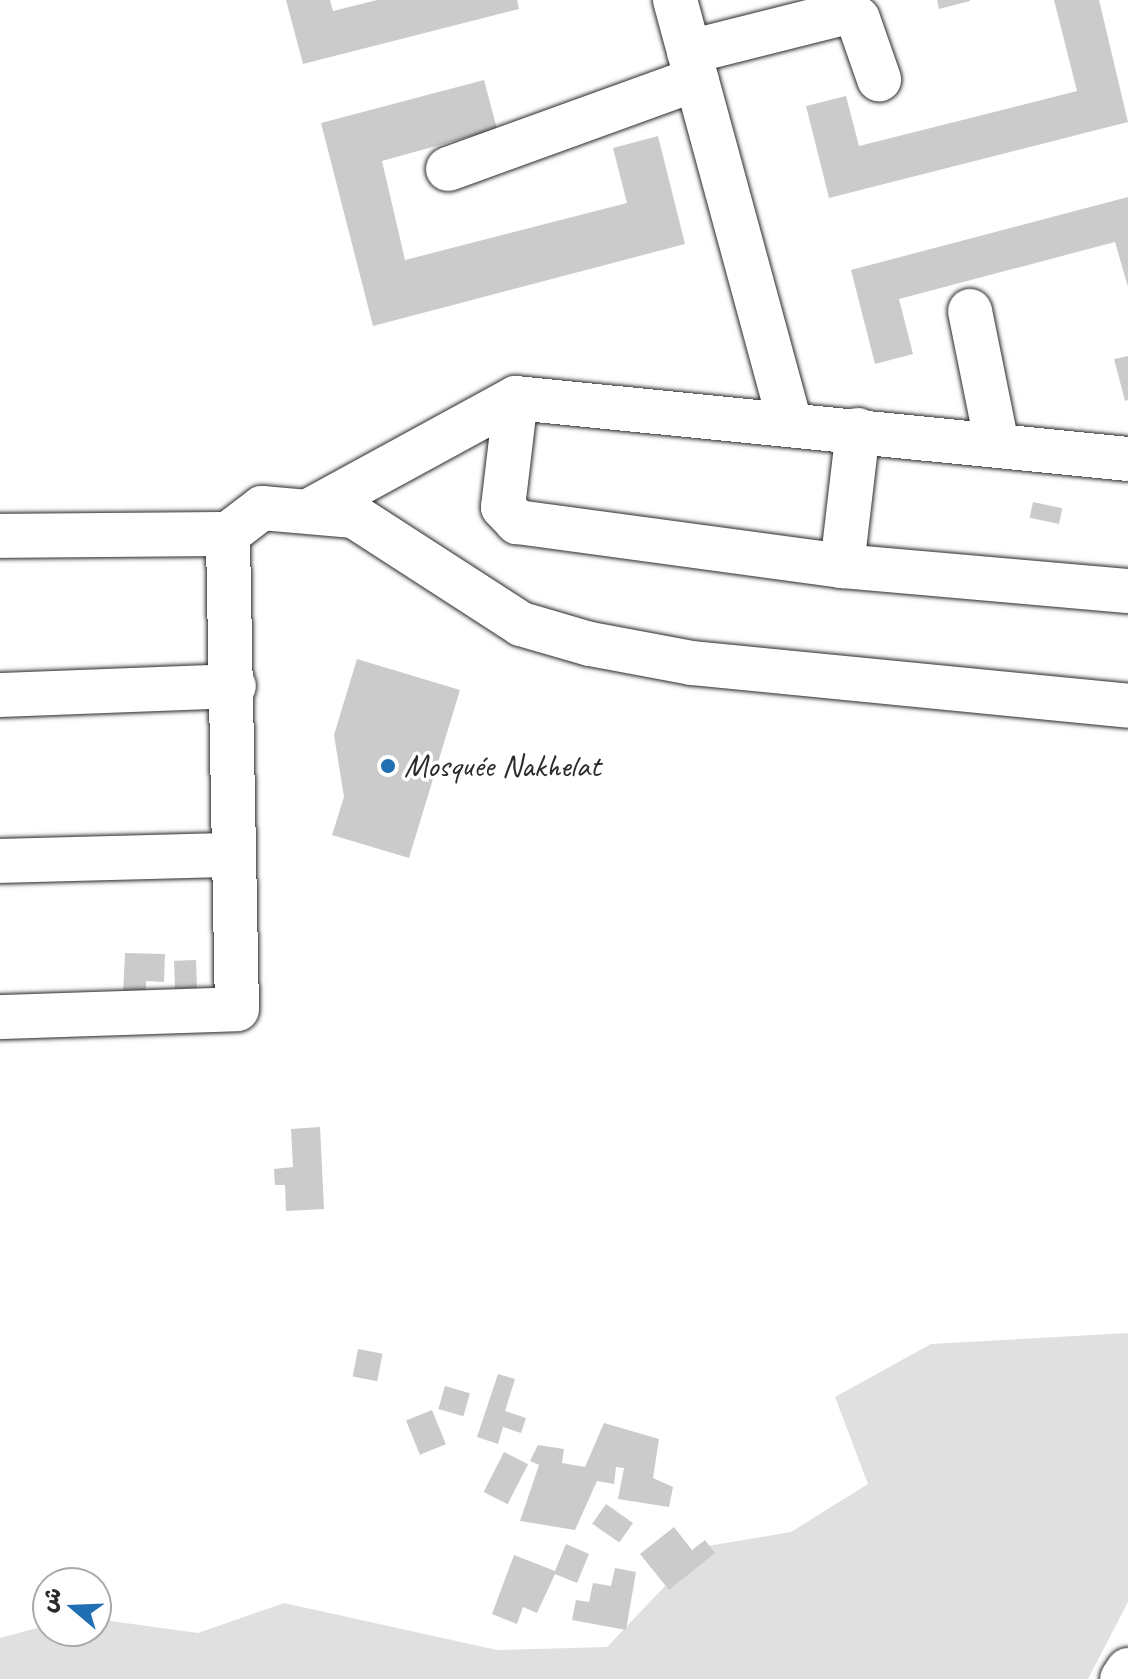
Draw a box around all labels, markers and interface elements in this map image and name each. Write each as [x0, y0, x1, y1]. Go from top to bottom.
place label: Mosquée Nakhelat [404, 747, 601, 785]
marker: Mosquée Nakhelat [379, 757, 397, 775]
north arrow [32, 1567, 112, 1647]
text: ش [34, 1584, 68, 1616]

